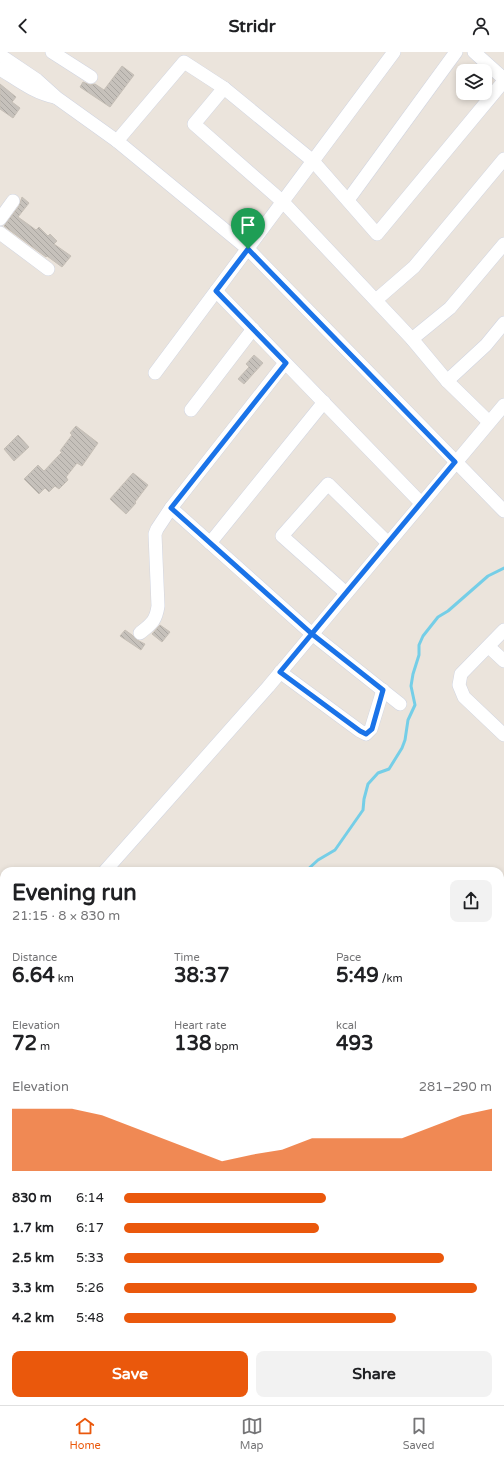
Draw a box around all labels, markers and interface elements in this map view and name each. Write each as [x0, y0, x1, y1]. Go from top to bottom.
icon: back [12, 15, 34, 37]
text: Stridr [228, 15, 276, 37]
icon: person [470, 15, 492, 37]
map controls [456, 64, 492, 100]
button: layers [456, 64, 492, 100]
pin [231, 208, 265, 249]
icon: arrive [237, 214, 259, 236]
text: Evening run [12, 880, 137, 906]
button: share [450, 880, 492, 922]
text: 21:15 · 8 × 830 m [12, 908, 120, 924]
text: Distance [12, 951, 57, 964]
text: Time [174, 951, 200, 964]
text: Pace [336, 951, 361, 964]
text: 6.64 [12, 964, 55, 988]
text: 38:37 [174, 964, 229, 988]
text: 5:49 [336, 964, 379, 988]
text: km [55, 972, 74, 985]
text: /km [379, 972, 403, 985]
text: Elevation [12, 1019, 60, 1032]
text: Heart rate [174, 1019, 226, 1032]
text: kcal [336, 1019, 357, 1032]
text: 72 [12, 1032, 37, 1056]
text: 138 [174, 1032, 212, 1056]
text: 493 [336, 1032, 374, 1056]
text: m [37, 1040, 50, 1053]
text: bpm [212, 1040, 239, 1053]
text: Elevation [12, 1079, 69, 1095]
text: 281–290 m [419, 1079, 492, 1095]
text: 830 m [12, 1190, 52, 1206]
text: 6:14 [76, 1190, 104, 1206]
text: 1.7 km [12, 1220, 54, 1236]
text: 6:17 [76, 1220, 104, 1236]
text: 2.5 km [12, 1250, 54, 1266]
text: 5:33 [76, 1250, 104, 1266]
text: 3.3 km [12, 1280, 54, 1296]
text: 5:26 [76, 1280, 104, 1296]
text: 4.2 km [12, 1310, 54, 1326]
text: 5:48 [76, 1310, 104, 1326]
button: Save [12, 1351, 248, 1397]
button: Share [256, 1351, 492, 1397]
tab: Home [70, 1415, 101, 1452]
tab: Map [240, 1415, 264, 1452]
tab: Saved [403, 1415, 434, 1452]

